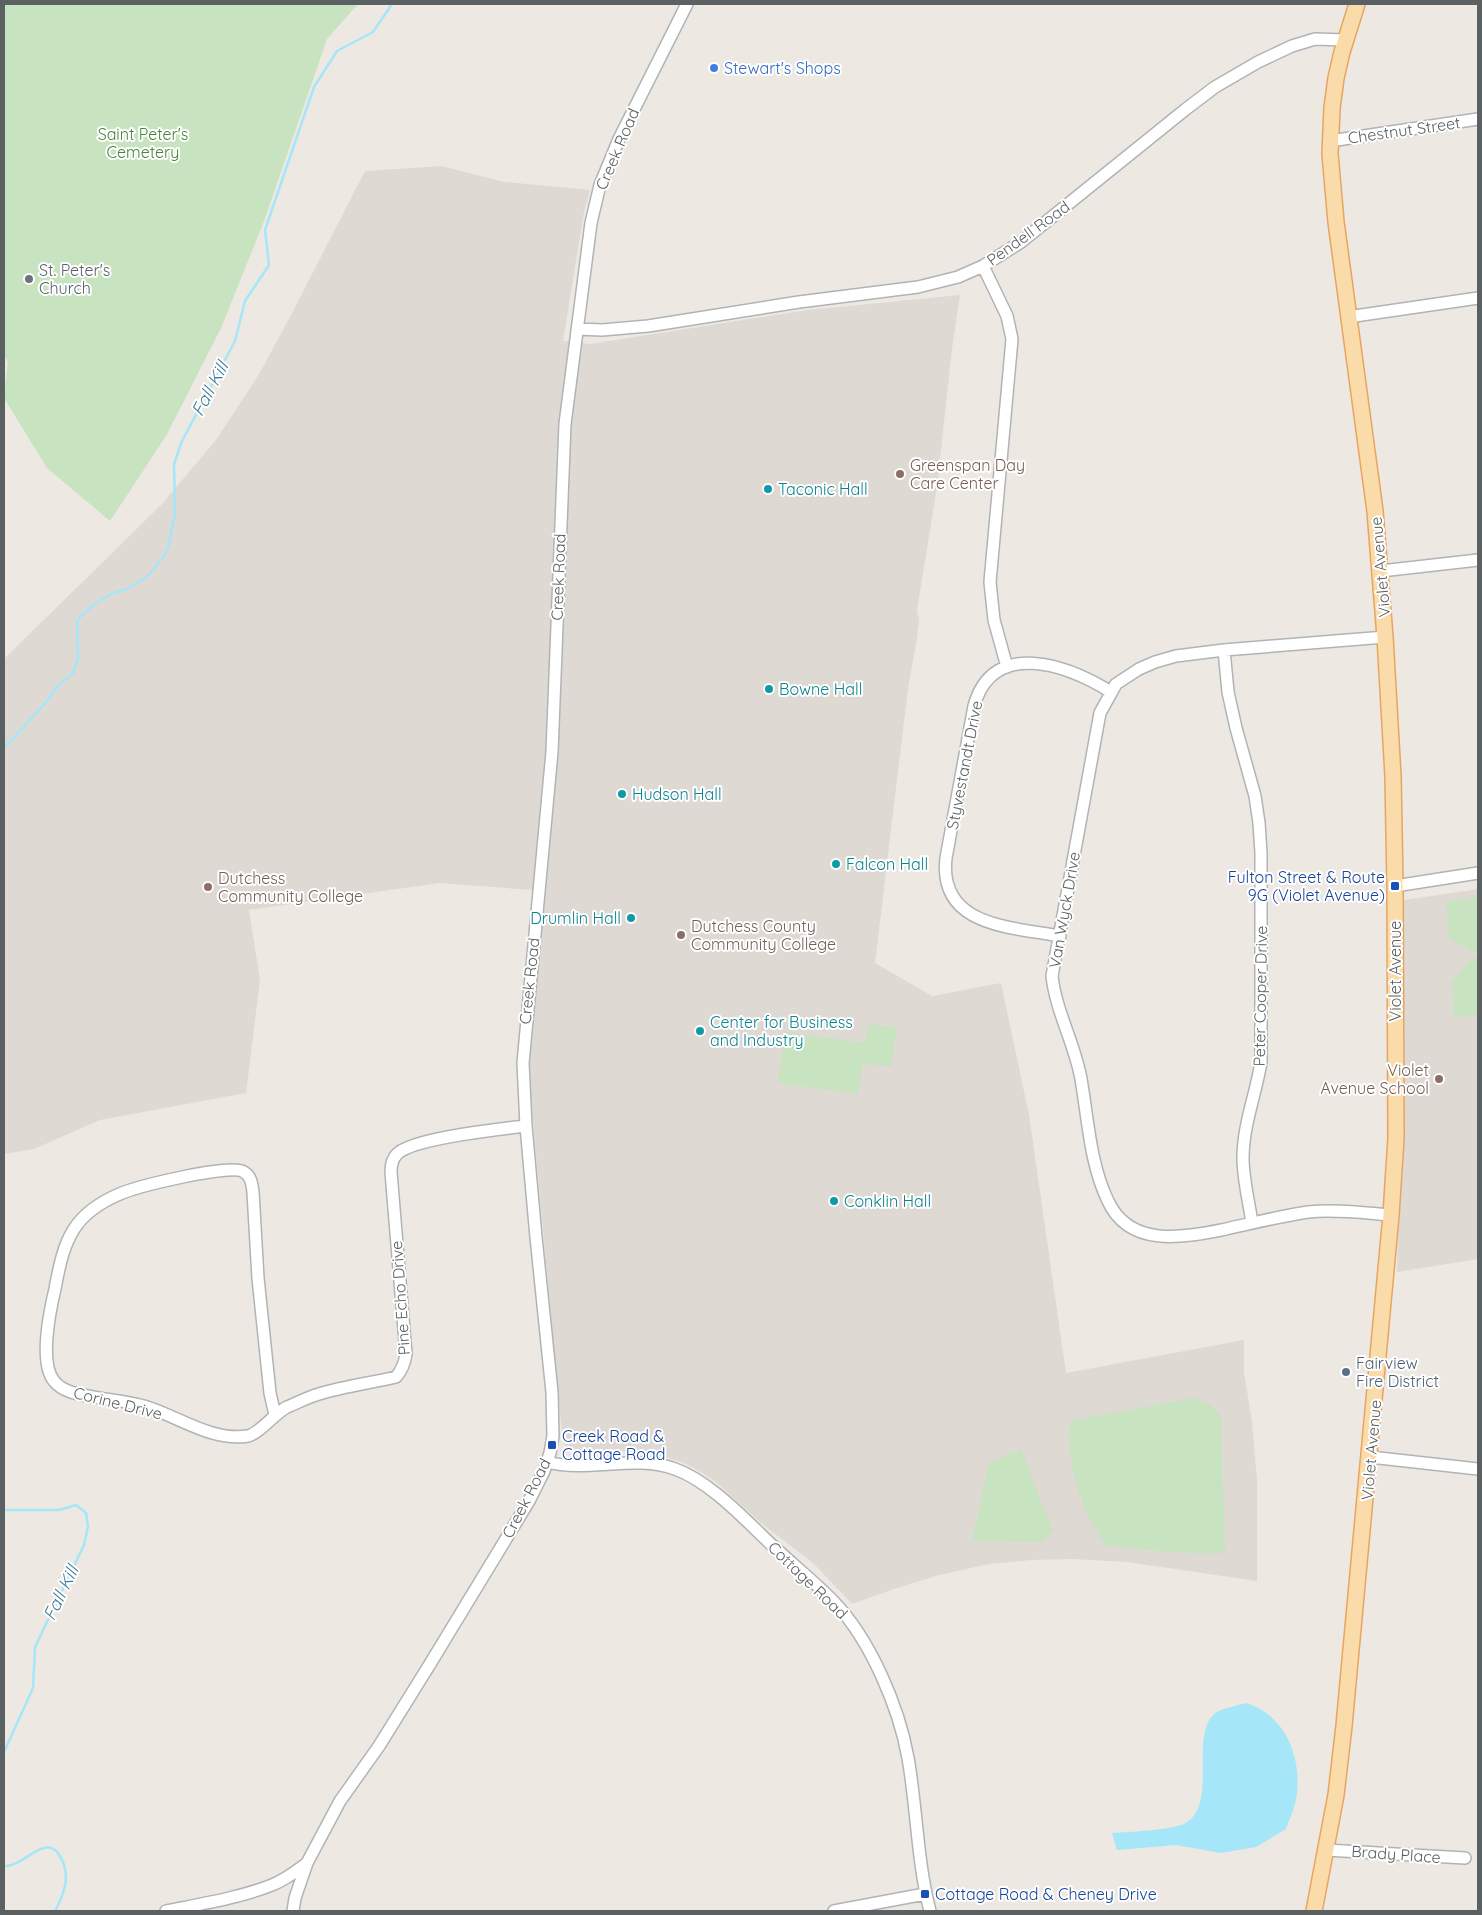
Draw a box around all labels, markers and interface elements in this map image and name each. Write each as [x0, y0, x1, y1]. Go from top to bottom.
place label: Stewart's Shops [724, 58, 841, 78]
marker: Stewart's Shops [708, 62, 720, 74]
street label: Creek Road [591, 105, 643, 193]
street label: Chestnut Street [1346, 112, 1462, 148]
park label: Saint Peter's Cemetery [98, 124, 188, 162]
street label: Pendell Road [983, 196, 1073, 270]
place label: St. Peter's Church [39, 260, 110, 298]
marker: St. Peter's Church [23, 273, 35, 285]
water label: Fall Kill [186, 356, 234, 420]
place label: Greenspan Day Care Center [910, 455, 1025, 493]
marker: Greenspan Day Care Center [894, 468, 906, 480]
place label: Taconic Hall [778, 479, 868, 499]
marker: Taconic Hall [762, 483, 774, 495]
street label: Violet Avenue [1366, 516, 1394, 618]
street label: Creek Road [546, 533, 570, 621]
place label: Bowne Hall [779, 679, 862, 699]
marker: Bowne Hall [763, 683, 775, 695]
street label: Styvestandt Drive [942, 699, 986, 831]
place label: Hudson Hall [632, 784, 722, 804]
marker: Hudson Hall [616, 788, 628, 800]
street label: Van Wyck Drive [1044, 850, 1084, 970]
place label: Falcon Hall [846, 854, 928, 874]
marker: Falcon Hall [830, 858, 842, 870]
place label: Fulton Street & Route 9G (Violet Avenue) [1228, 867, 1385, 905]
place label: Dutchess Community College [218, 868, 363, 906]
marker: Fulton Street & Route 9G (Violet Avenue) [1389, 880, 1401, 892]
marker: Dutchess Community College [202, 881, 214, 893]
place label: Drumlin Hall [530, 908, 621, 928]
marker: Drumlin Hall [625, 912, 637, 924]
place label: Dutchess County Community College [691, 916, 836, 954]
street label: Violet Avenue [1385, 921, 1405, 1021]
street label: Peter Cooper Drive [1249, 925, 1271, 1067]
marker: Dutchess County Community College [675, 929, 687, 941]
street label: Creek Road [515, 937, 543, 1025]
place label: Center for Business and Industry [710, 1012, 853, 1050]
marker: Center for Business and Industry [694, 1025, 706, 1037]
place label: Violet Avenue School [1321, 1060, 1429, 1098]
marker: Violet Avenue School [1433, 1073, 1445, 1085]
place label: Conklin Hall [844, 1191, 931, 1211]
marker: Conklin Hall [828, 1195, 840, 1207]
street label: Pine Echo Drive [386, 1240, 414, 1356]
place label: Fairview Fire District [1356, 1353, 1439, 1391]
marker: Fairview Fire District [1340, 1366, 1352, 1378]
street label: Corine Drive [71, 1382, 165, 1424]
street label: Violet Avenue [1357, 1399, 1385, 1501]
place label: Creek Road & Cottage Road [562, 1426, 665, 1464]
marker: Creek Road & Cottage Road [546, 1439, 558, 1451]
street label: Creek Road [497, 1455, 555, 1541]
street label: Cottage Road [764, 1537, 852, 1623]
water label: Fall Kill [37, 1560, 84, 1624]
street label: Brady Place [1351, 1841, 1441, 1867]
place label: Cottage Road & Cheney Drive [935, 1884, 1157, 1904]
marker: Cottage Road & Cheney Drive [919, 1888, 931, 1900]

